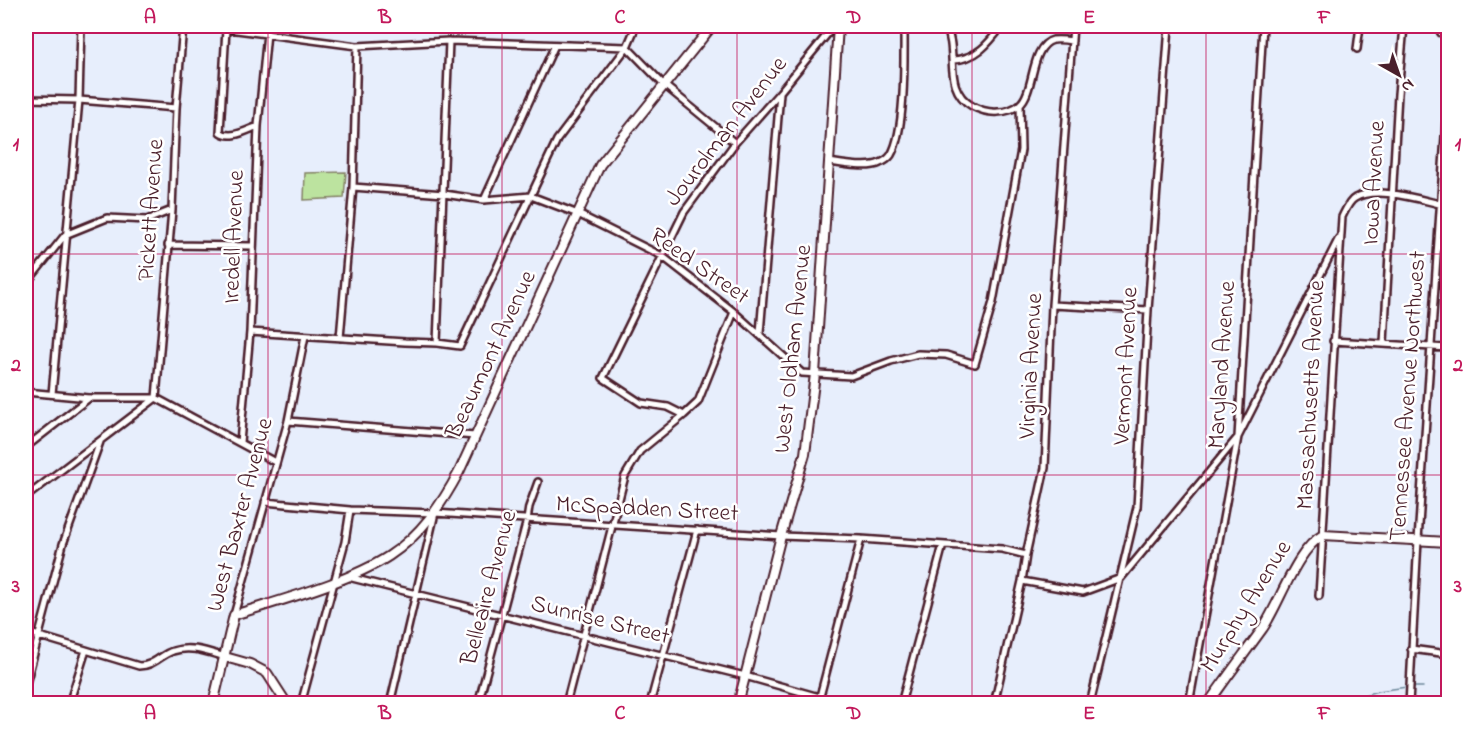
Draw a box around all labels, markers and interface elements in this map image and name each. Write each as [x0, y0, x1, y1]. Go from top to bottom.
text: A [144, 4, 156, 33]
text: B [377, 4, 392, 33]
text: C [615, 4, 626, 33]
text: D [846, 4, 861, 33]
text: E [1083, 4, 1095, 33]
text: F [1317, 4, 1331, 33]
north arrow [1369, 45, 1429, 105]
street label: Jourolman Avenue [657, 49, 797, 215]
text: N [1395, 72, 1419, 98]
street label: Iowa Avenue [1354, 120, 1396, 246]
text: 1 [13, 131, 20, 160]
text: 1 [1455, 131, 1462, 160]
street label: Pickett Avenue [130, 137, 174, 282]
street label: Iredell Avenue [215, 169, 255, 305]
street label: Reed Street [642, 220, 756, 314]
street label: West Oldham Avenue [766, 243, 822, 455]
street label: Tennessee Avenue Northwest [1381, 250, 1437, 542]
street label: Beaumont Avenue [437, 265, 546, 446]
street label: Massachusetts Avenue [1289, 279, 1335, 511]
street label: Maryland Avenue [1200, 280, 1247, 450]
street label: Vermont Avenue [1105, 286, 1149, 447]
street label: Virginia Avenue [1011, 292, 1053, 441]
text: 2 [10, 352, 21, 381]
text: 2 [1452, 352, 1463, 381]
street label: West Baxter Avenue [198, 414, 284, 616]
street label: McSpadden Street [555, 488, 739, 532]
street label: Belleaire Avenue [452, 506, 528, 670]
street label: Murphy Avenue [1192, 534, 1303, 681]
text: 3 [11, 573, 20, 602]
text: 3 [1453, 573, 1462, 602]
street label: Sunrise Street [527, 587, 673, 655]
text: A [144, 700, 156, 729]
text: B [377, 700, 392, 729]
text: C [615, 700, 626, 729]
text: D [846, 700, 861, 729]
text: E [1083, 700, 1095, 729]
text: F [1317, 700, 1331, 729]

